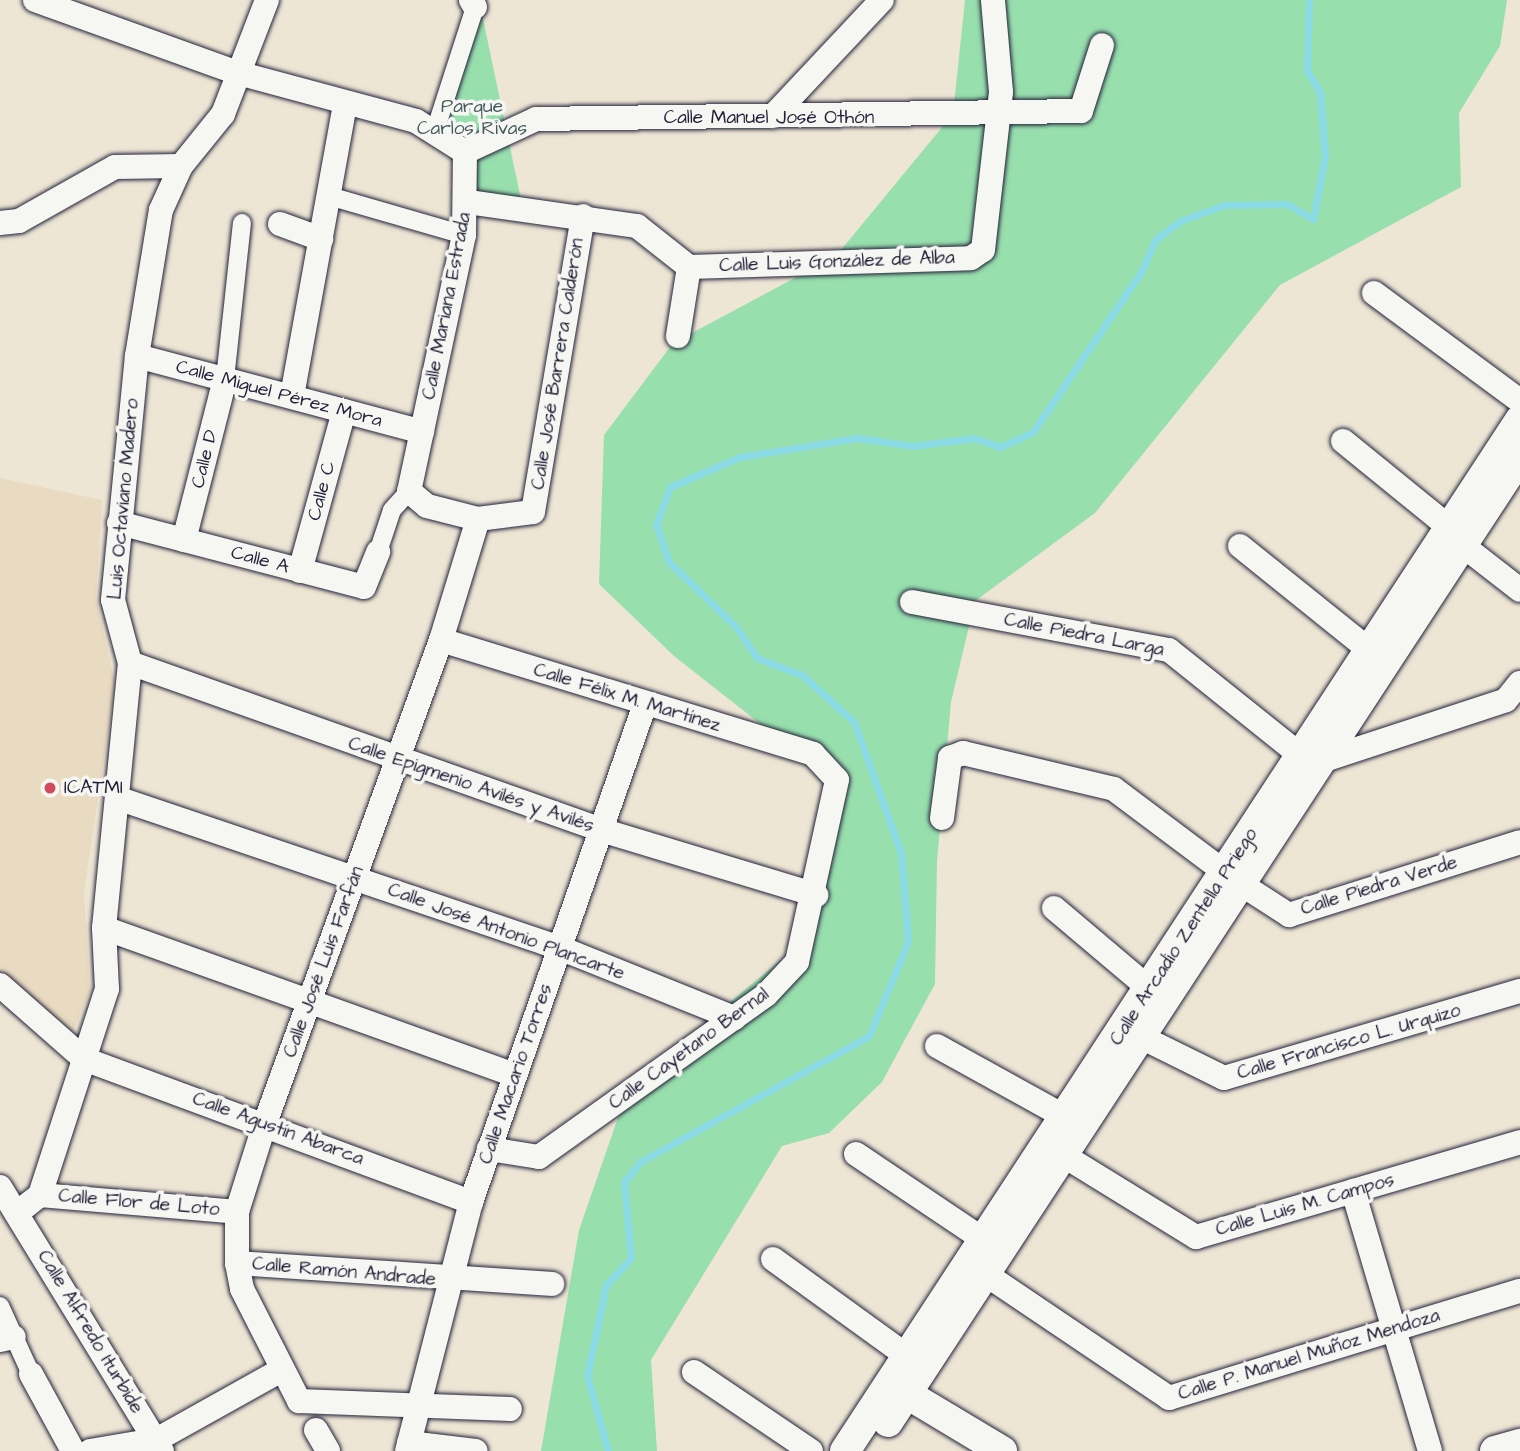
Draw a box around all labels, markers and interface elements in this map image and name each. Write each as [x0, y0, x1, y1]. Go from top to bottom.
park label: Parque Carlos Rivas [417, 96, 527, 140]
street label: Calle Manuel José Othón [664, 107, 874, 129]
street label: Calle Mariana Estrada [418, 210, 476, 402]
street label: Calle José Barrera Calderón [527, 237, 589, 491]
street label: Calle Luis González de Alba [719, 246, 955, 278]
street label: Calle Miguel Pérez Mora [173, 355, 385, 433]
street label: Luis Octaviano Madero [104, 398, 144, 600]
street label: Calle D [187, 427, 223, 491]
street label: Calle C [303, 459, 341, 523]
street label: Calle A [228, 541, 292, 579]
street label: Calle Piedra Larga [1002, 608, 1166, 662]
street label: Calle Félix M. Martínez [531, 659, 723, 737]
street label: Calle Epigmenio Avilés y Avilés [345, 732, 597, 838]
place label: ICATMI [64, 777, 123, 799]
marker: ICATMI [42, 780, 58, 796]
street label: Calle Arcadio Zentella Priego [1105, 824, 1263, 1050]
street label: Calle Piedra Verde [1298, 851, 1460, 921]
street label: Calle José Luis Farfán [279, 863, 369, 1061]
street label: Calle José Antonio Plancarte [385, 878, 627, 986]
street label: Calle Macario Torres [474, 981, 558, 1167]
street label: Calle Cayetano Bernal [604, 983, 774, 1115]
street label: Calle Francisco L. Urquizo [1235, 999, 1463, 1085]
street label: Calle Agustín Abarca [189, 1087, 367, 1171]
street label: Calle Luis M. Campos [1213, 1169, 1397, 1241]
street label: Calle Flor de Loto [57, 1185, 221, 1221]
street label: Calle Alfredo Iturbide [32, 1246, 148, 1418]
street label: Calle Ramón Andrade [251, 1253, 437, 1291]
street label: Calle P. Manuel Muñoz Mendoza [1175, 1304, 1443, 1406]

